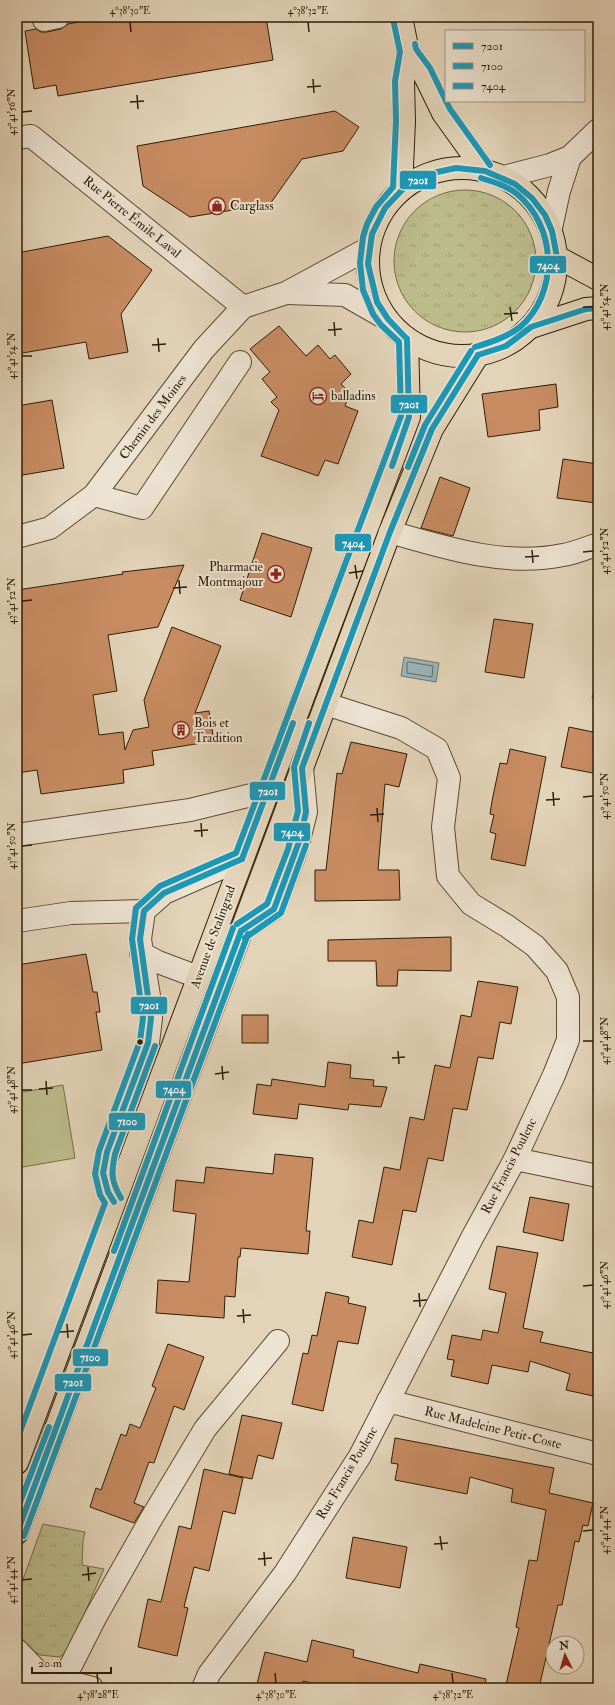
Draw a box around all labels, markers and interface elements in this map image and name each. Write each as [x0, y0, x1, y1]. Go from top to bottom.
text: 4°38'30"E [110, 5, 150, 17]
text: 4°38'32"E [288, 5, 328, 17]
legend [445, 30, 585, 102]
text: 7201 [481, 39, 503, 54]
text: 7100 [481, 59, 503, 74]
text: 7404 [481, 79, 506, 94]
text: 43°41'56"N [6, 88, 18, 136]
line badge: 7201 [399, 170, 437, 190]
street label: Rue Pierre Émile Laval [80, 172, 185, 262]
text: 7201 [408, 174, 428, 187]
shop icon: Carglass [207, 196, 227, 216]
place label: Carglass [230, 198, 274, 214]
line badge: 7404 [529, 255, 567, 274]
text: 7404 [537, 259, 560, 273]
text: 43°41'54"N [599, 283, 611, 331]
text: 43°41'54"N [6, 332, 18, 380]
street label: Chemin des Moines [116, 371, 191, 463]
hotel icon: balladins [308, 386, 328, 406]
place label: balladins [331, 388, 376, 404]
line badge: 7201 [390, 394, 428, 414]
text: 7201 [399, 398, 419, 411]
text: 43°41'52"N [599, 527, 611, 575]
line badge: 7404 [334, 533, 372, 552]
text: 7404 [342, 537, 365, 551]
place label: Pharmacie Montmajour [197, 559, 264, 590]
pharmacy icon: Pharmacie Montmajour [266, 564, 286, 584]
text: 43°41'52"N [6, 577, 18, 625]
place label: Bois et Tradition [194, 715, 243, 746]
building icon: Bois et Tradition [171, 720, 191, 740]
text: 43°41'50"N [599, 772, 611, 820]
line badge: 7201 [249, 781, 286, 801]
text: 7201 [258, 785, 278, 798]
text: 43°41'50"N [6, 822, 18, 870]
line badge: 7404 [273, 822, 311, 842]
text: 7404 [281, 826, 304, 840]
street label: Avenue de Stalingrad [187, 883, 239, 992]
line badge: 7201 [130, 996, 168, 1015]
text: 7201 [139, 999, 159, 1012]
text: 43°41'48"N [599, 1017, 611, 1065]
unlabelled marker [135, 1037, 145, 1047]
text: 43°41'48"N [6, 1066, 18, 1114]
line badge: 7404 [155, 1080, 192, 1099]
text: 7404 [163, 1083, 186, 1097]
line badge: 7100 [108, 1112, 146, 1131]
text: 7100 [117, 1115, 137, 1128]
street label: Rue Francis Poulenc [478, 1115, 540, 1217]
text: 43°41'46"N [599, 1261, 611, 1309]
text: 43°41'46"N [6, 1311, 18, 1359]
line badge: 7100 [72, 1348, 109, 1367]
text: 7100 [80, 1351, 100, 1364]
line badge: 7201 [54, 1373, 92, 1392]
text: 7201 [63, 1376, 83, 1389]
street label: Rue Madeleine Petit-Coste [423, 1403, 564, 1453]
street label: Rue Francis Poulenc [313, 1424, 381, 1522]
text: 43°41'44"N [599, 1506, 611, 1554]
text: 43°41'44"N [6, 1556, 18, 1604]
north arrow [545, 1635, 585, 1675]
text: N [558, 1639, 571, 1653]
scale bar [32, 1649, 111, 1675]
text: 20 m [38, 1656, 63, 1671]
text: 4°38'28"E [77, 1689, 119, 1701]
text: 4°38'30"E [256, 1689, 296, 1701]
text: 4°38'32"E [433, 1689, 473, 1701]

